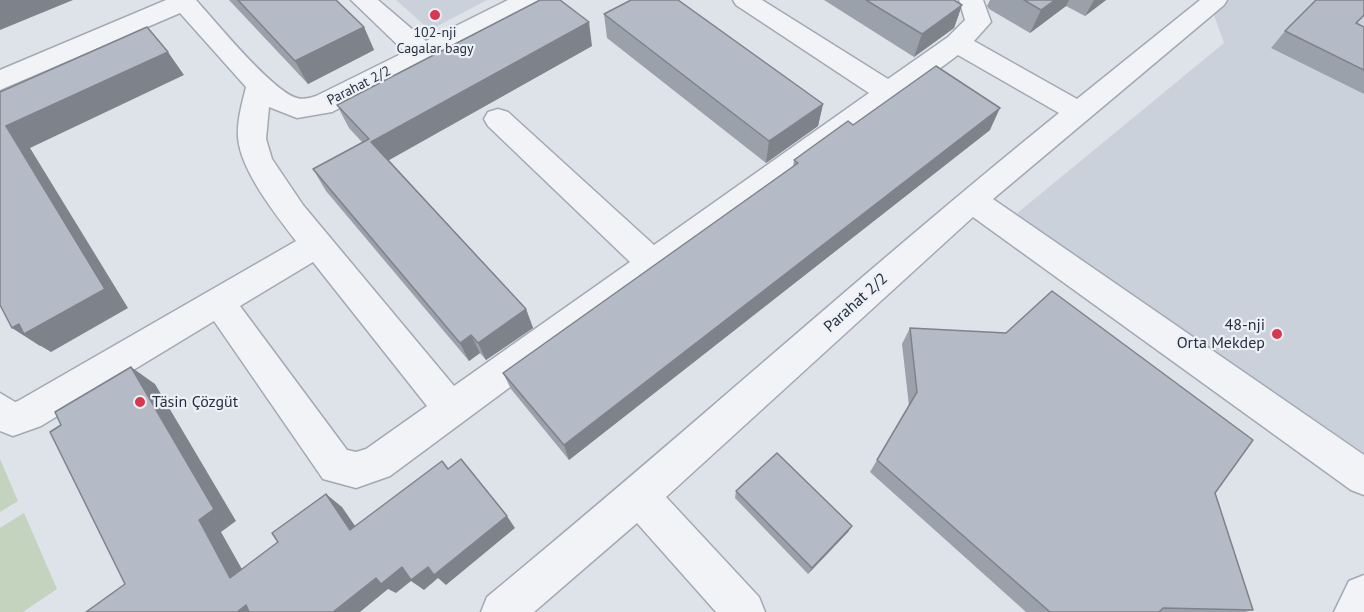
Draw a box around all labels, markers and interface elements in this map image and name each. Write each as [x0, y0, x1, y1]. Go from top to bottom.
marker: 102-nji Cagalar bagy [428, 8, 442, 22]
place label: 102-nji Cagalar bagy [396, 25, 474, 57]
street label: Parahat 2/2 [324, 63, 394, 109]
street label: Parahat 2/2 [820, 269, 892, 337]
place label: 48-nji Orta Mekdep [1177, 315, 1265, 353]
marker: 48-nji Orta Mekdep [1270, 327, 1284, 341]
place label: Täsin Çözgüt [152, 392, 238, 412]
marker: Täsin Çözgüt [133, 395, 147, 409]

